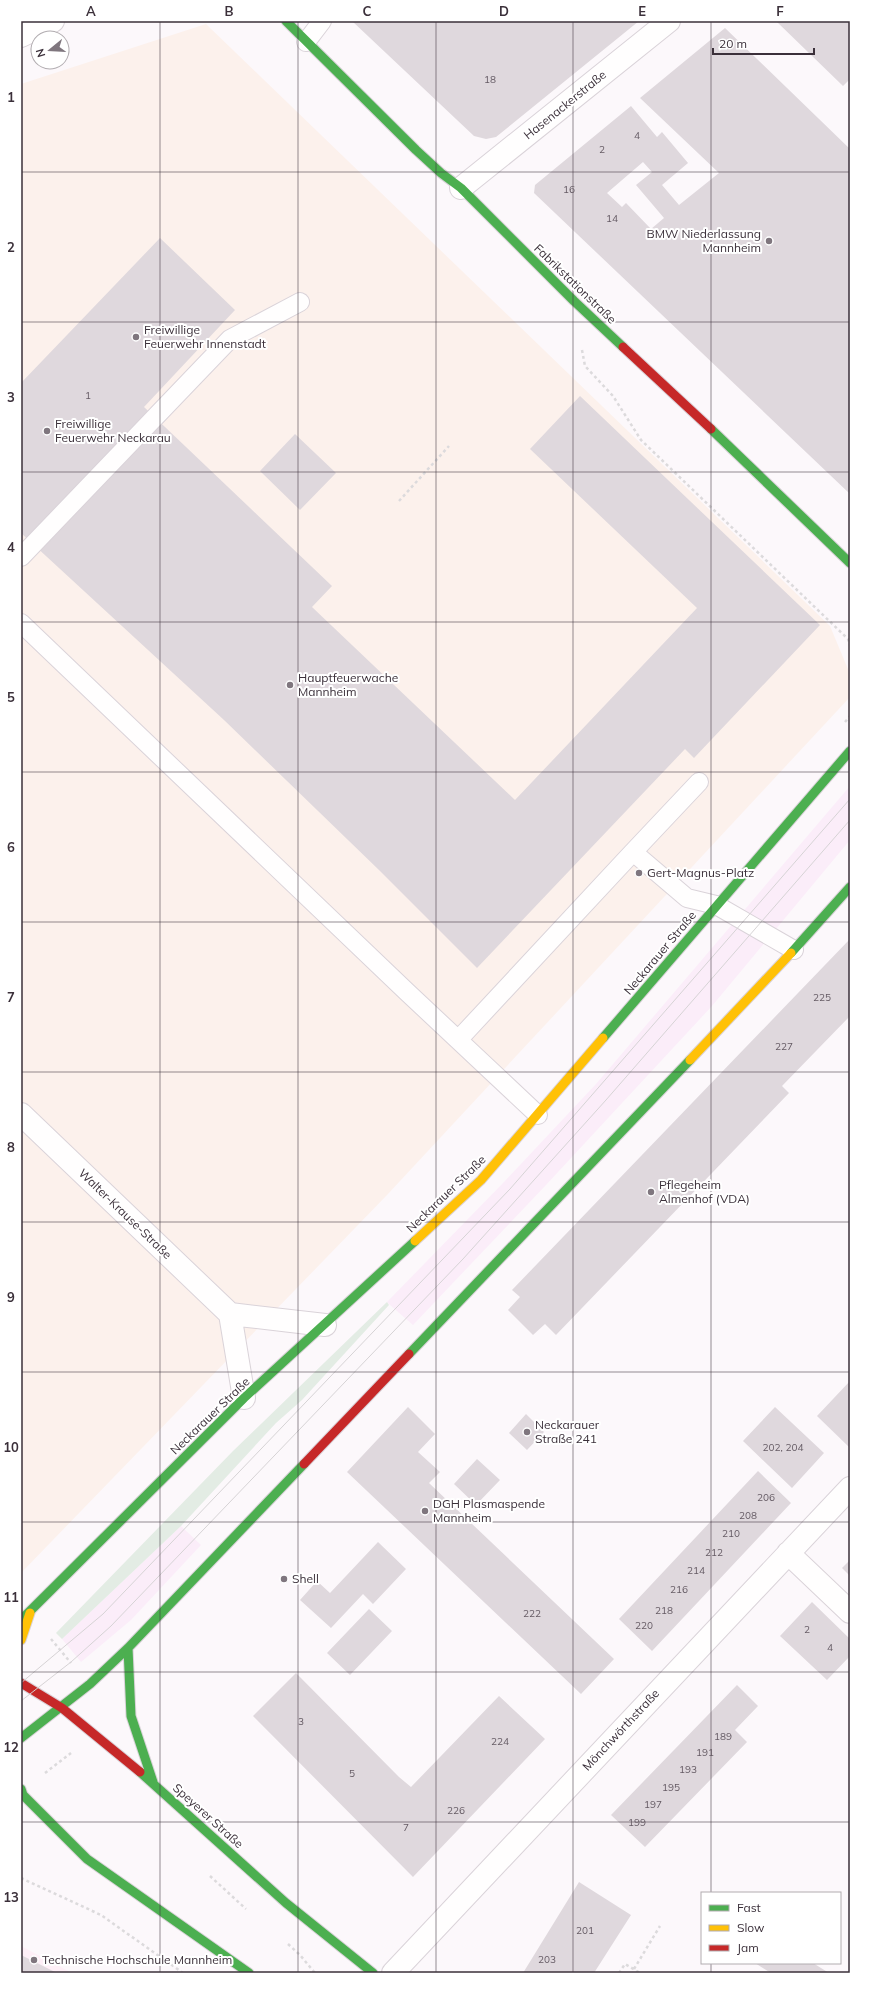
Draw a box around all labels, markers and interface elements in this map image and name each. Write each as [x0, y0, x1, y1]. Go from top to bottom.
text: A [86, 3, 96, 19]
text: B [225, 3, 234, 19]
text: C [363, 3, 372, 19]
text: D [499, 3, 509, 19]
text: E [638, 3, 646, 19]
text: F [776, 3, 784, 19]
north arrow [30, 30, 70, 70]
scale bar [713, 30, 814, 56]
text: 20 m [719, 36, 747, 51]
text: N [33, 47, 48, 59]
street label: Hasenackerstraße [520, 67, 609, 142]
house number: 18 [484, 73, 496, 86]
text: 1 [7, 89, 15, 105]
house number: 4 [634, 129, 640, 142]
house number: 2 [599, 143, 605, 156]
house number: 16 [563, 183, 575, 196]
house number: 14 [606, 212, 618, 225]
place label: BMW Niederlassung Mannheim [646, 226, 761, 255]
marker: BMW Niederlassung Mannheim [764, 236, 774, 246]
text: 2 [7, 239, 15, 255]
street label: Fabrikstationstraße [531, 241, 619, 327]
place label: Freiwillige Feuerwehr Innenstadt [144, 322, 266, 351]
marker: Freiwillige Feuerwehr Innenstadt [131, 332, 141, 342]
text: 3 [7, 389, 15, 405]
house number: 1 [85, 389, 91, 402]
place label: Freiwillige Feuerwehr Neckarau [55, 416, 171, 445]
marker: Freiwillige Feuerwehr Neckarau [42, 426, 52, 436]
text: 4 [7, 539, 15, 555]
place label: Hauptfeuerwache Mannheim [298, 670, 398, 699]
marker: Hauptfeuerwache Mannheim [285, 680, 295, 690]
text: 5 [7, 689, 15, 705]
text: 6 [7, 839, 15, 855]
place label: Gert-Magnus-Platz [647, 865, 754, 880]
marker: Gert-Magnus-Platz [634, 868, 644, 878]
street label: Neckarauer Straße [620, 908, 699, 998]
text: 7 [7, 989, 15, 1005]
house number: 225 [813, 991, 831, 1004]
house number: 227 [775, 1040, 793, 1053]
text: 8 [7, 1139, 15, 1155]
street label: Neckarauer Straße [403, 1152, 488, 1235]
street label: Walter-Krause-Straße [76, 1165, 175, 1262]
place label: Pflegeheim Almenhof (VDA) [659, 1177, 750, 1206]
marker: Pflegeheim Almenhof (VDA) [646, 1187, 656, 1197]
text: 9 [7, 1289, 15, 1305]
street label: Neckarauer Straße [167, 1374, 252, 1457]
place label: Neckarauer Straße 241 [535, 1417, 600, 1446]
marker: Neckarauer Straße 241 [522, 1427, 532, 1437]
text: 10 [3, 1439, 19, 1455]
house number: 202, 204 [763, 1441, 803, 1454]
house number: 206 [757, 1491, 775, 1504]
place label: DGH Plasmaspende Mannheim [433, 1496, 545, 1525]
marker: DGH Plasmaspende Mannheim [420, 1506, 430, 1516]
house number: 208 [739, 1509, 757, 1522]
house number: 210 [722, 1527, 740, 1540]
house number: 212 [705, 1546, 723, 1559]
house number: 214 [687, 1564, 705, 1577]
place label: Shell [292, 1571, 319, 1586]
marker: Shell [279, 1574, 289, 1584]
house number: 216 [670, 1583, 688, 1596]
text: 11 [3, 1589, 19, 1605]
house number: 218 [655, 1604, 673, 1617]
house number: 222 [523, 1607, 541, 1620]
house number: 220 [635, 1619, 653, 1632]
house number: 2 [804, 1623, 810, 1636]
house number: 4 [827, 1641, 833, 1654]
street label: Mönchwörthstraße [579, 1686, 662, 1774]
house number: 3 [298, 1715, 304, 1728]
house number: 189 [714, 1730, 732, 1743]
house number: 224 [491, 1735, 509, 1748]
text: 12 [3, 1739, 19, 1755]
house number: 191 [696, 1746, 714, 1759]
house number: 193 [679, 1763, 697, 1776]
house number: 5 [349, 1767, 355, 1780]
street label: Speyerer Straße [170, 1780, 247, 1851]
house number: 195 [662, 1781, 680, 1794]
house number: 197 [644, 1798, 662, 1811]
house number: 226 [447, 1804, 465, 1817]
house number: 199 [628, 1816, 646, 1829]
house number: 7 [403, 1821, 409, 1834]
text: 13 [3, 1889, 19, 1905]
legend [701, 1892, 841, 1964]
text: Fast [737, 1900, 761, 1915]
text: Slow [737, 1920, 765, 1935]
house number: 201 [576, 1924, 594, 1937]
text: Jam [737, 1940, 759, 1955]
place label: Technische Hochschule Mannheim [42, 1952, 232, 1967]
house number: 203 [538, 1953, 556, 1966]
marker: Technische Hochschule Mannheim [29, 1955, 39, 1965]

